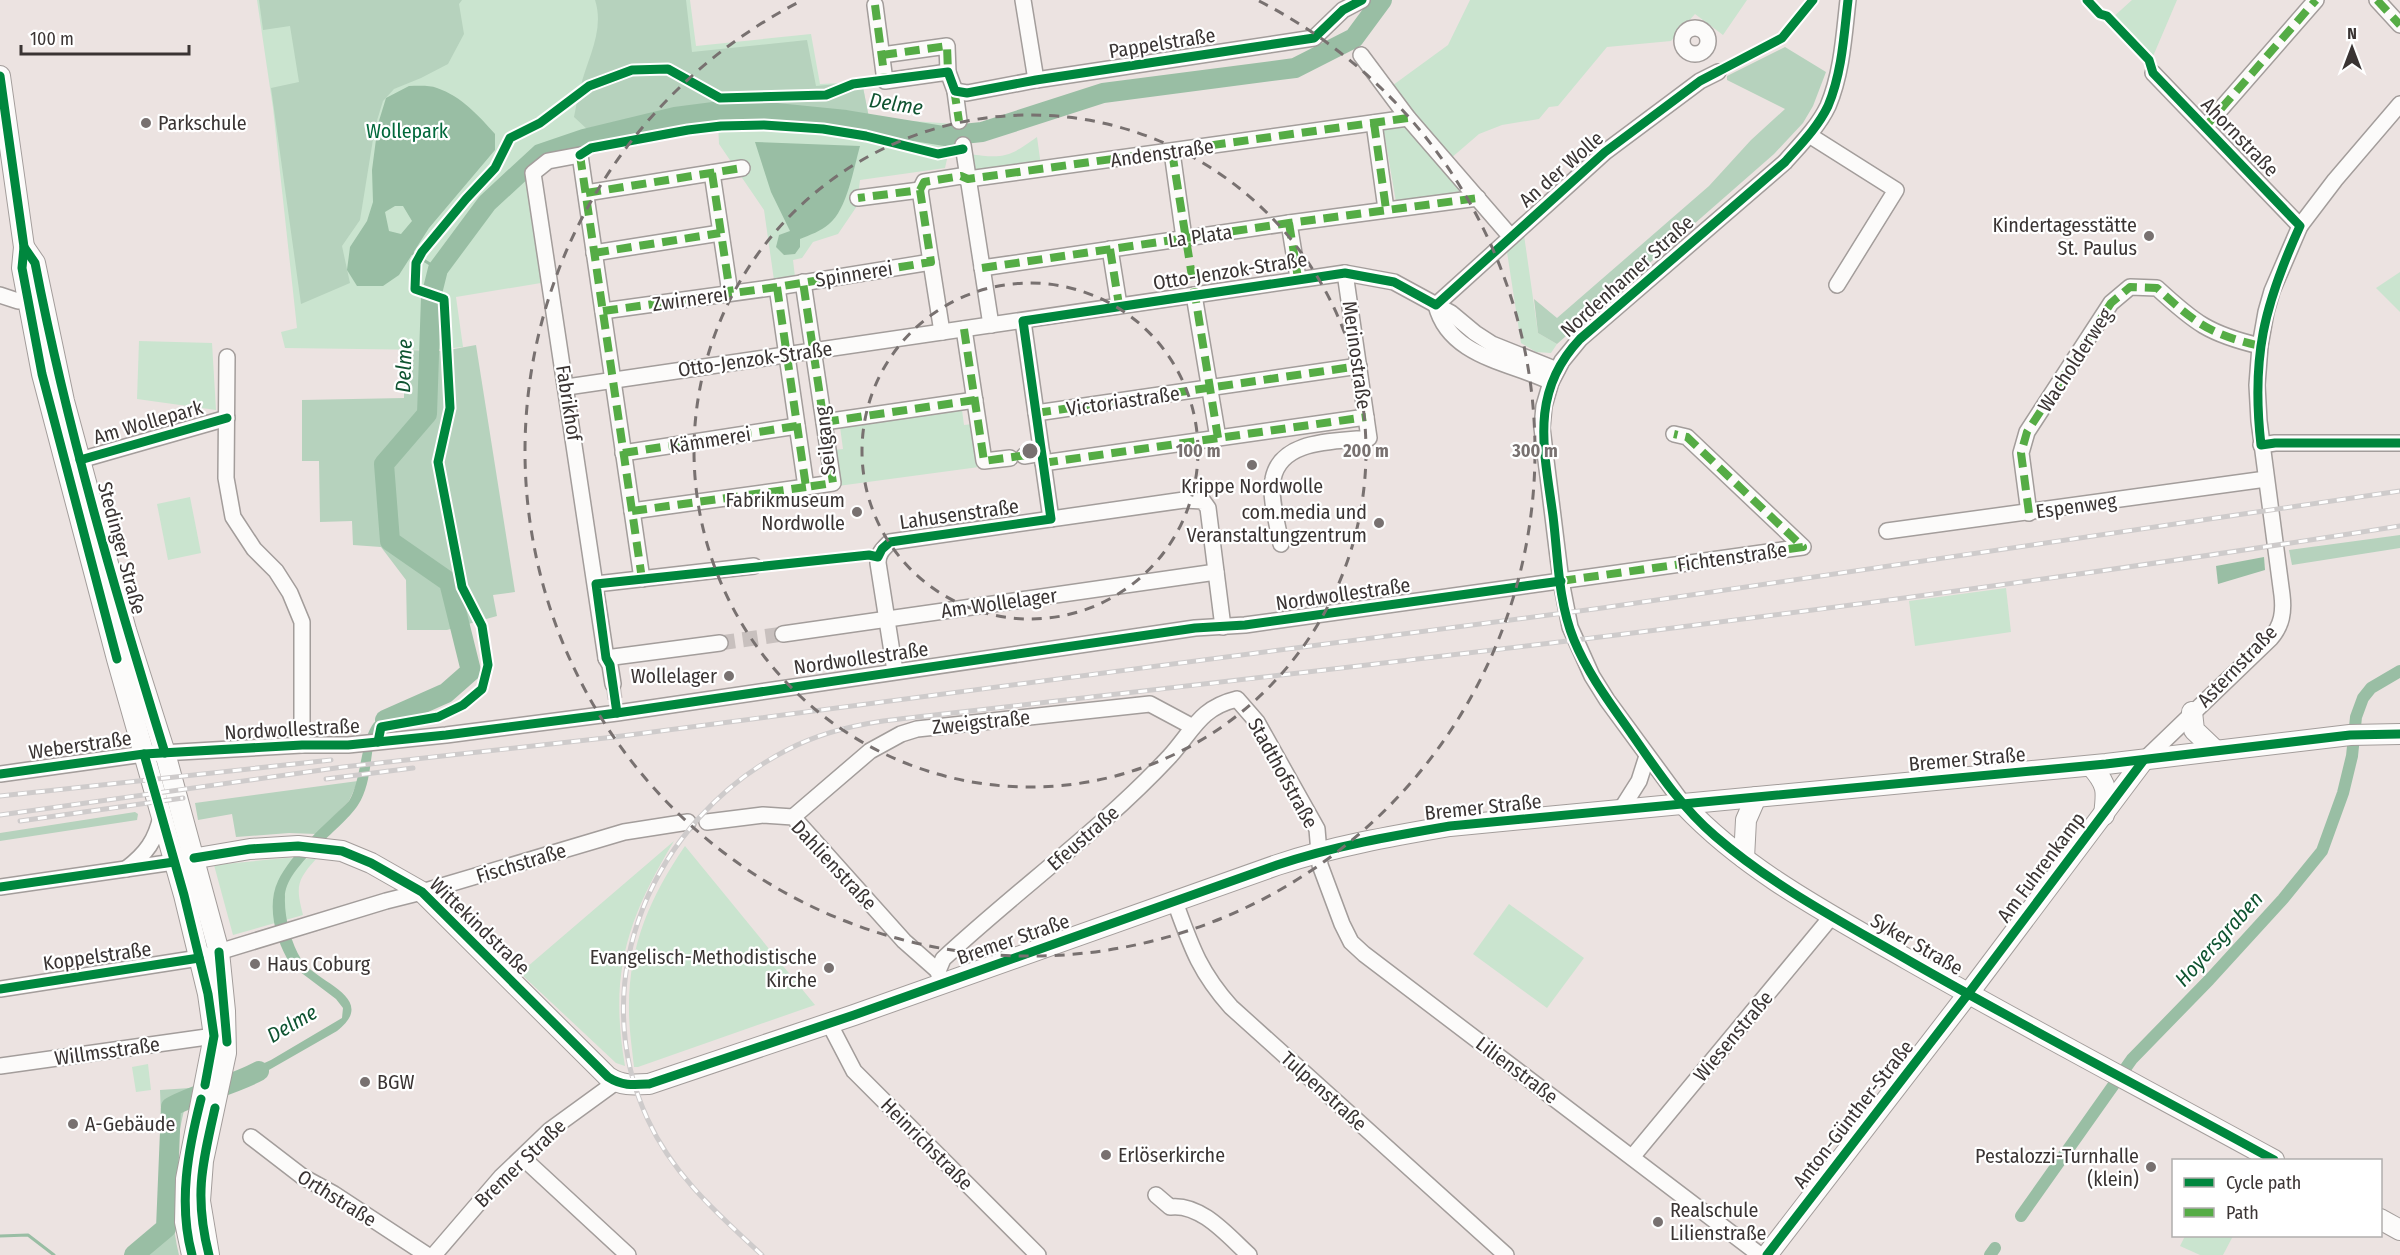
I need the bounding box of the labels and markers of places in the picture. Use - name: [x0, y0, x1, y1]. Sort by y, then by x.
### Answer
- place label: Parkschule: [158, 111, 247, 135]
- marker: Parkschule: [139, 116, 153, 130]
- place label: Kindertagesstätte St. Paulus: [1993, 213, 2137, 260]
- marker: Kindertagesstätte St. Paulus: [2142, 229, 2156, 243]
- centre of rings: [1020, 441, 1040, 461]
- marker: Krippe Nordwolle: [1245, 458, 1259, 472]
- place label: Krippe Nordwolle: [1181, 474, 1323, 498]
- place label: Fabrikmuseum Nordwolle: [726, 488, 845, 535]
- place label: com.media und Veranstaltungzentrum: [1187, 500, 1367, 547]
- marker: Fabrikmuseum Nordwolle: [850, 505, 864, 519]
- marker: com.media und Veranstaltungzentrum: [1372, 516, 1386, 530]
- place label: Wollelager: [631, 664, 717, 688]
- marker: Wollelager: [722, 669, 736, 683]
- place label: Evangelisch-Methodistische Kirche: [590, 945, 817, 992]
- place label: Haus Coburg: [267, 952, 371, 976]
- marker: Haus Coburg: [248, 957, 262, 971]
- marker: Evangelisch-Methodistische Kirche: [822, 961, 836, 975]
- place label: BGW: [377, 1070, 414, 1094]
- marker: BGW: [358, 1075, 372, 1089]
- place label: A-Gebäude: [85, 1112, 175, 1136]
- marker: A-Gebäude: [66, 1117, 80, 1131]
- place label: Erlöserkirche: [1118, 1143, 1225, 1167]
- place label: Pestalozzi-Turnhalle (klein): [1975, 1144, 2139, 1191]
- marker: Erlöserkirche: [1099, 1148, 1113, 1162]
- marker: Pestalozzi-Turnhalle (klein): [2144, 1160, 2158, 1174]
- place label: Realschule Lilienstraße: [1670, 1198, 1766, 1245]
- marker: Realschule Lilienstraße: [1651, 1215, 1665, 1229]

